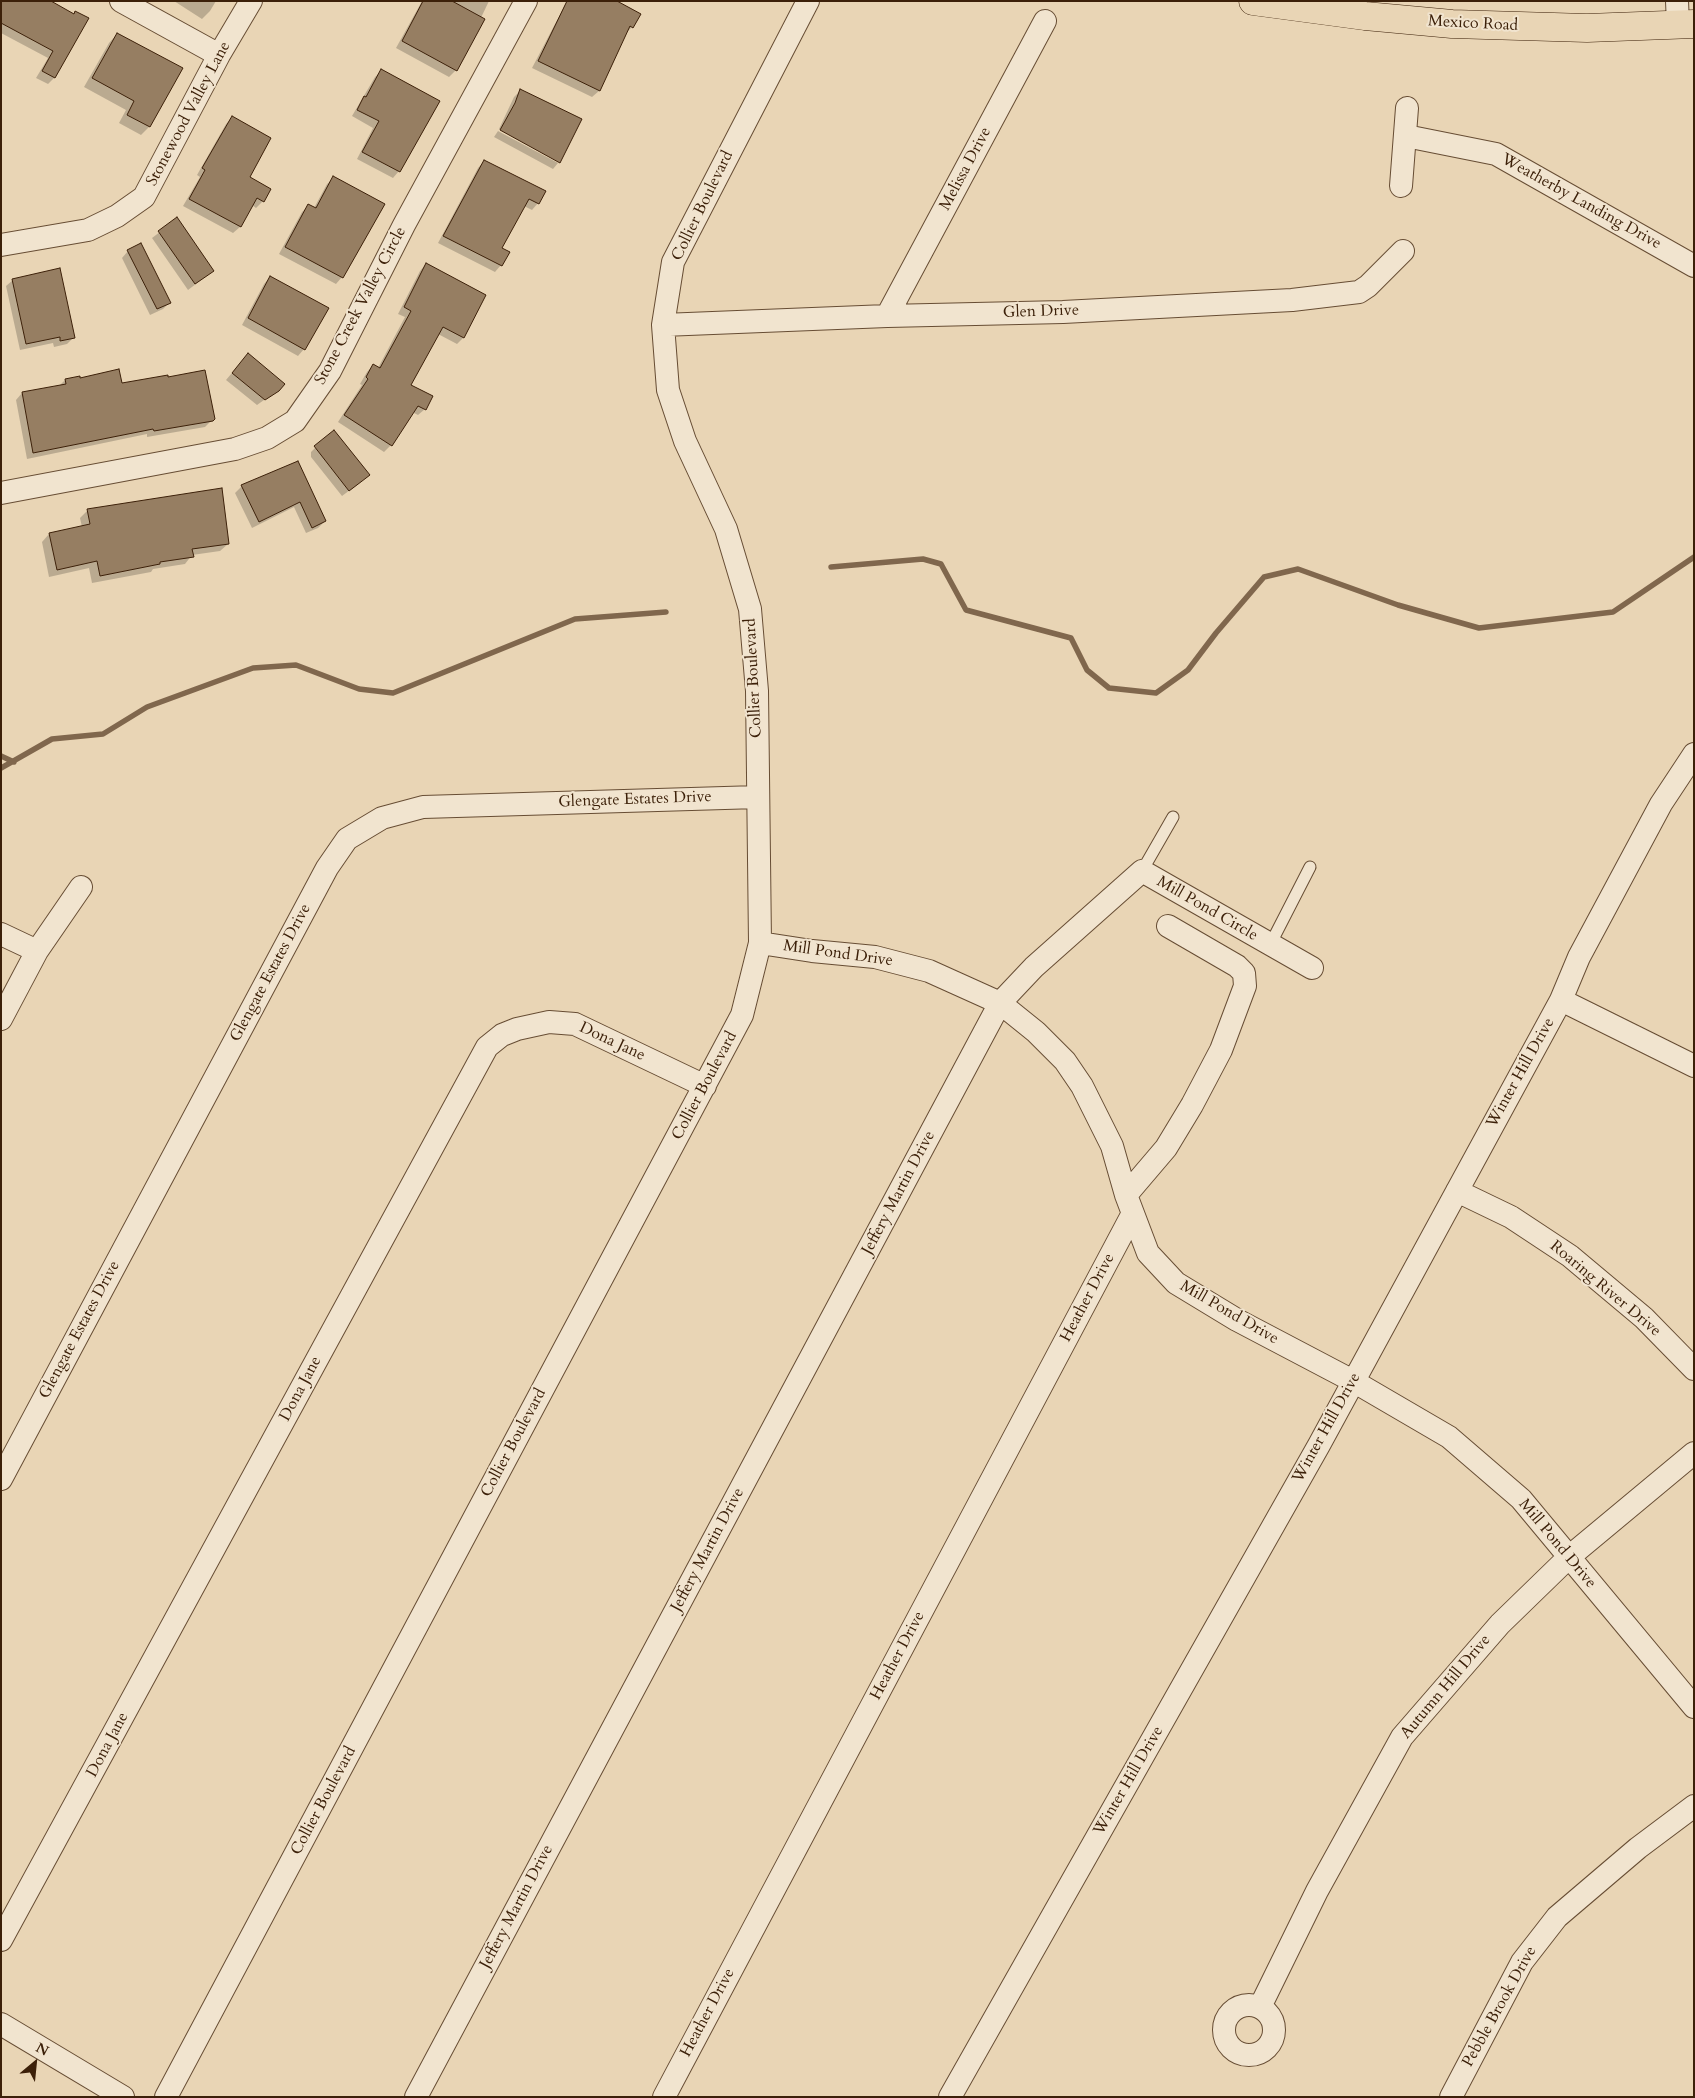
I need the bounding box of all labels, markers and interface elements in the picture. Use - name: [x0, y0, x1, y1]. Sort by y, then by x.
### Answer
- street label: Mexico Road: [1427, 12, 1519, 36]
- street label: Stonewood Valley Lane: [143, 39, 235, 189]
- street label: Melissa Drive: [936, 124, 996, 214]
- street label: Collier Boulevard: [668, 148, 738, 264]
- street label: Weatherby Landing Drive: [1498, 150, 1664, 254]
- street label: Stone Creek Valley Circle: [311, 224, 411, 388]
- street label: Glen Drive: [1003, 301, 1079, 323]
- street label: Collier Boulevard: [741, 618, 767, 738]
- street label: Glengate Estates Drive: [558, 788, 712, 812]
- street label: Mill Pond Circle: [1153, 872, 1261, 946]
- street label: Glengate Estates Drive: [227, 901, 315, 1045]
- street label: Mill Pond Drive: [782, 937, 894, 971]
- street label: Winter Hill Drive: [1483, 1015, 1559, 1131]
- street label: Dona Jane: [576, 1018, 648, 1066]
- street label: Collier Boulevard: [668, 1029, 742, 1143]
- street label: Jeffery Martin Drive: [858, 1128, 940, 1258]
- street label: Roaring River Drive: [1546, 1237, 1664, 1341]
- street label: Heather Drive: [1057, 1250, 1119, 1346]
- street label: Glengate Estates Drive: [36, 1258, 124, 1402]
- street label: Mill Pond Drive: [1176, 1277, 1282, 1349]
- street label: Dona Jane: [276, 1353, 326, 1425]
- street label: Winter Hill Drive: [1289, 1370, 1365, 1486]
- street label: Collier Boulevard: [477, 1386, 551, 1500]
- street label: Jeffery Martin Drive: [667, 1485, 749, 1615]
- street label: Mill Pond Drive: [1514, 1495, 1600, 1593]
- street label: Heather Drive: [867, 1608, 929, 1704]
- street label: Autumn Hill Drive: [1397, 1631, 1495, 1743]
- street label: Dona Jane: [83, 1709, 133, 1781]
- street label: Winter Hill Drive: [1090, 1723, 1168, 1839]
- street label: Collier Boulevard: [287, 1744, 361, 1858]
- street label: Jeffery Martin Drive: [476, 1842, 558, 1972]
- street label: Pebble Brook Drive: [1459, 1943, 1541, 2071]
- street label: Heather Drive: [677, 1965, 739, 2061]
- north arrow: [10, 2038, 60, 2088]
- text: N: [32, 2038, 52, 2061]

